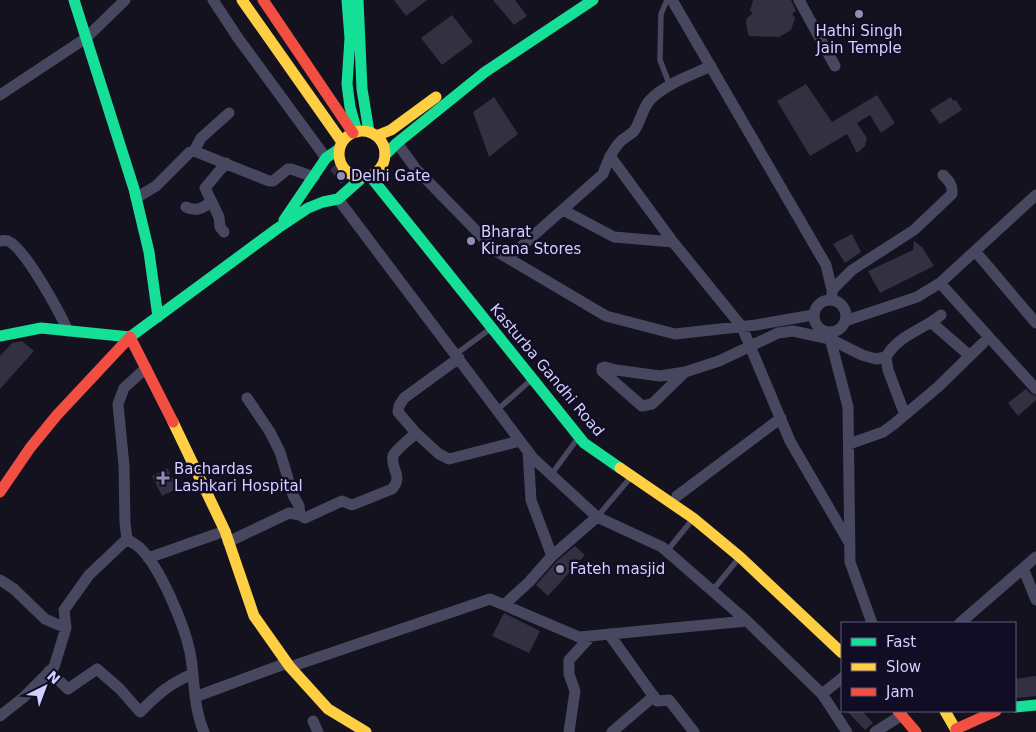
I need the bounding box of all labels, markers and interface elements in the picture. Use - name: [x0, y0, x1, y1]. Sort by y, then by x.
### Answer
- marker: Hathi Singh Jain Temple: [853, 8, 865, 20]
- place label: Hathi Singh Jain Temple: [815, 22, 903, 57]
- place label: Delhi Gate: [351, 167, 430, 185]
- marker: Delhi Gate: [335, 170, 347, 182]
- place label: Bharat Kirana Stores: [481, 223, 581, 258]
- marker: Bharat Kirana Stores: [465, 235, 477, 247]
- street label: Kasturba Gandhi Road: [486, 300, 608, 440]
- place label: Bachardas Lashkari Hospital: [174, 460, 303, 495]
- marker: Bachardas Lashkari Hospital: [156, 471, 170, 485]
- place label: Fateh masjid: [570, 560, 665, 578]
- marker: Fateh masjid: [554, 563, 566, 575]
- legend: [841, 622, 1016, 712]
- text: Fast: [886, 633, 916, 651]
- text: Slow: [886, 658, 921, 676]
- north arrow: [20, 662, 70, 712]
- text: N: [44, 667, 63, 687]
- text: Jam: [885, 683, 914, 701]

